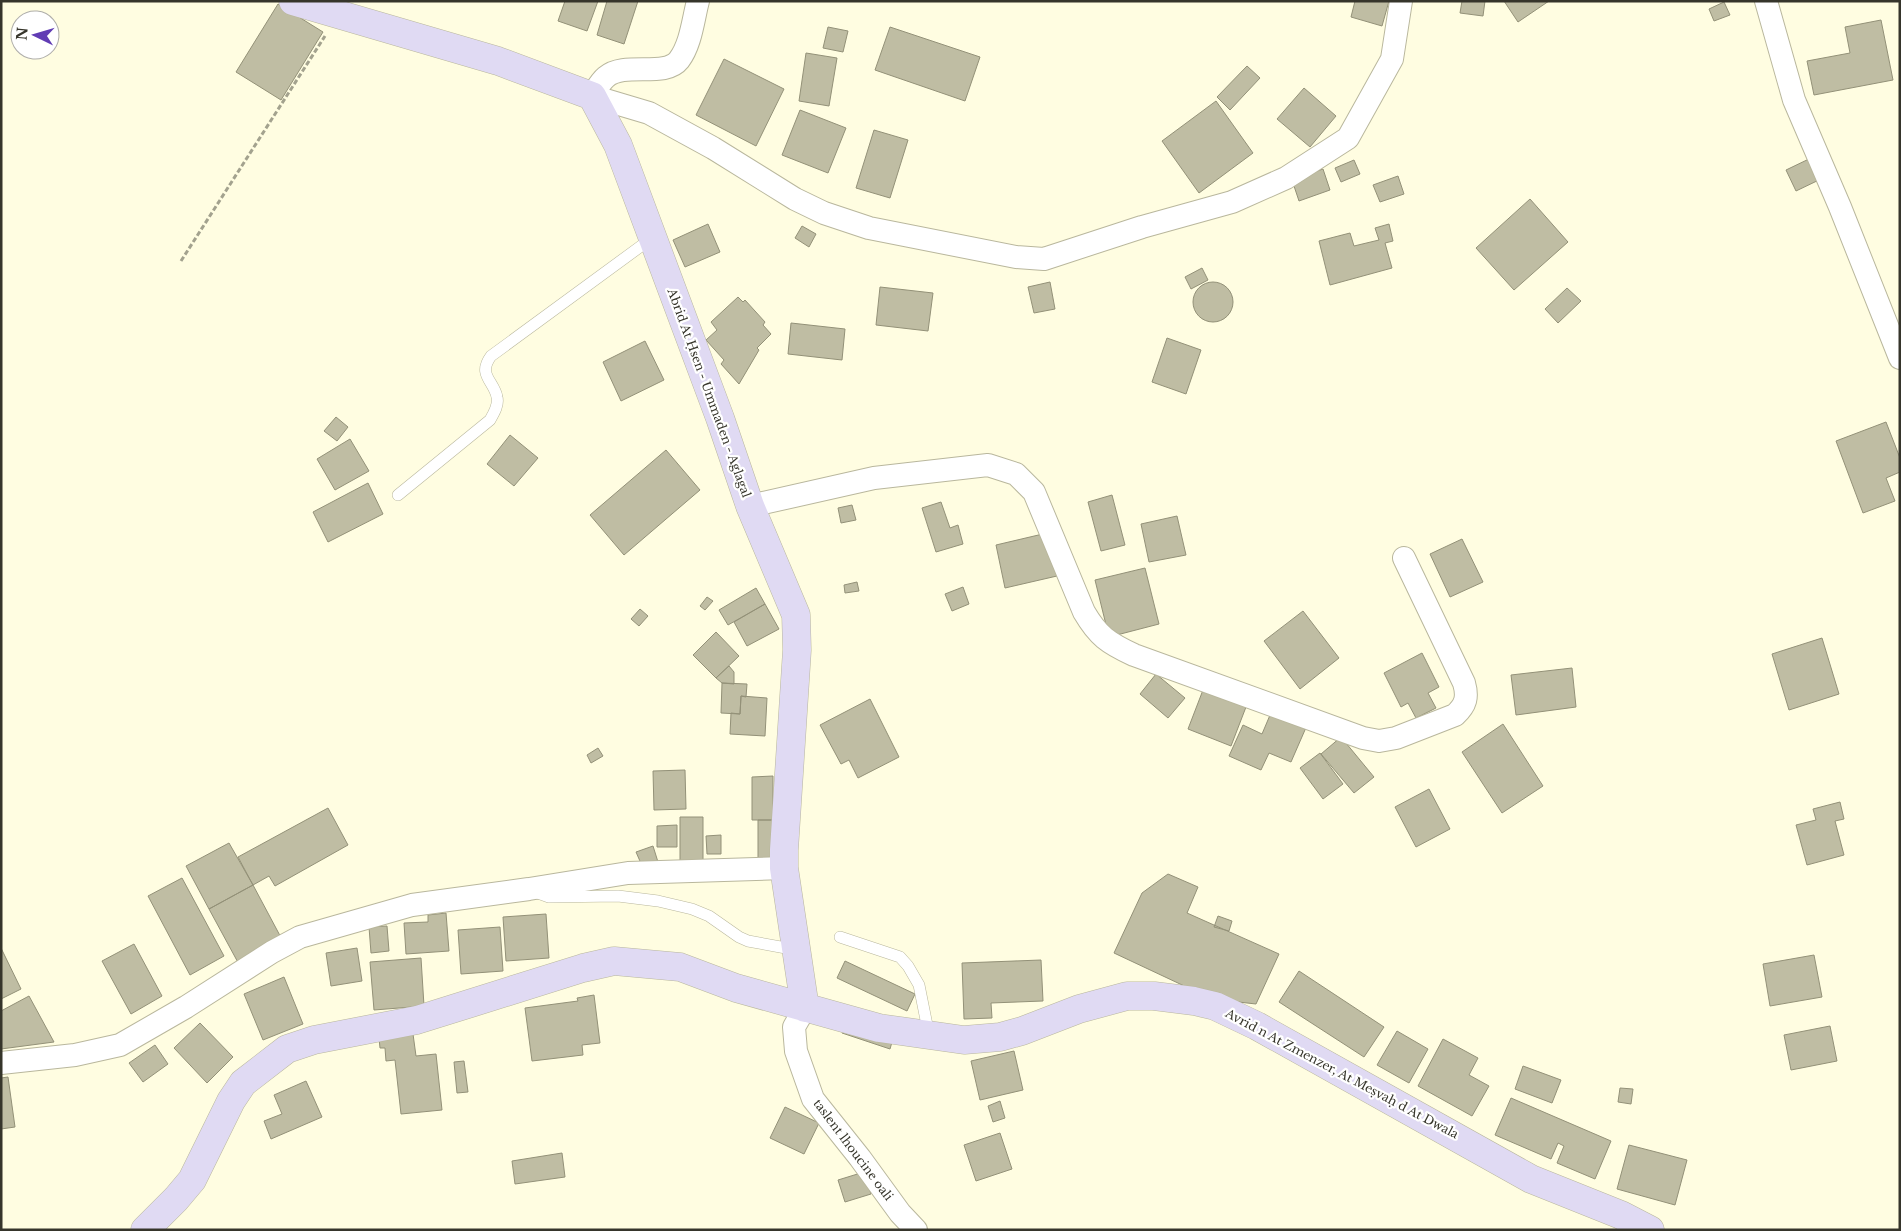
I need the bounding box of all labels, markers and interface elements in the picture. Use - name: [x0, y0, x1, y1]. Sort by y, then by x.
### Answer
- north arrow: [10, 10, 60, 60]
- text: N: [13, 27, 32, 41]
- street label: Abrid At Ḥsen - Ummaden - Aglagal: [664, 285, 754, 500]
- street label: Avrid n At Zmenzer, At Meṣvaḥ d At Dwala: [1222, 1005, 1462, 1142]
- street label: taslent lhoucine oali: [810, 1096, 896, 1203]

